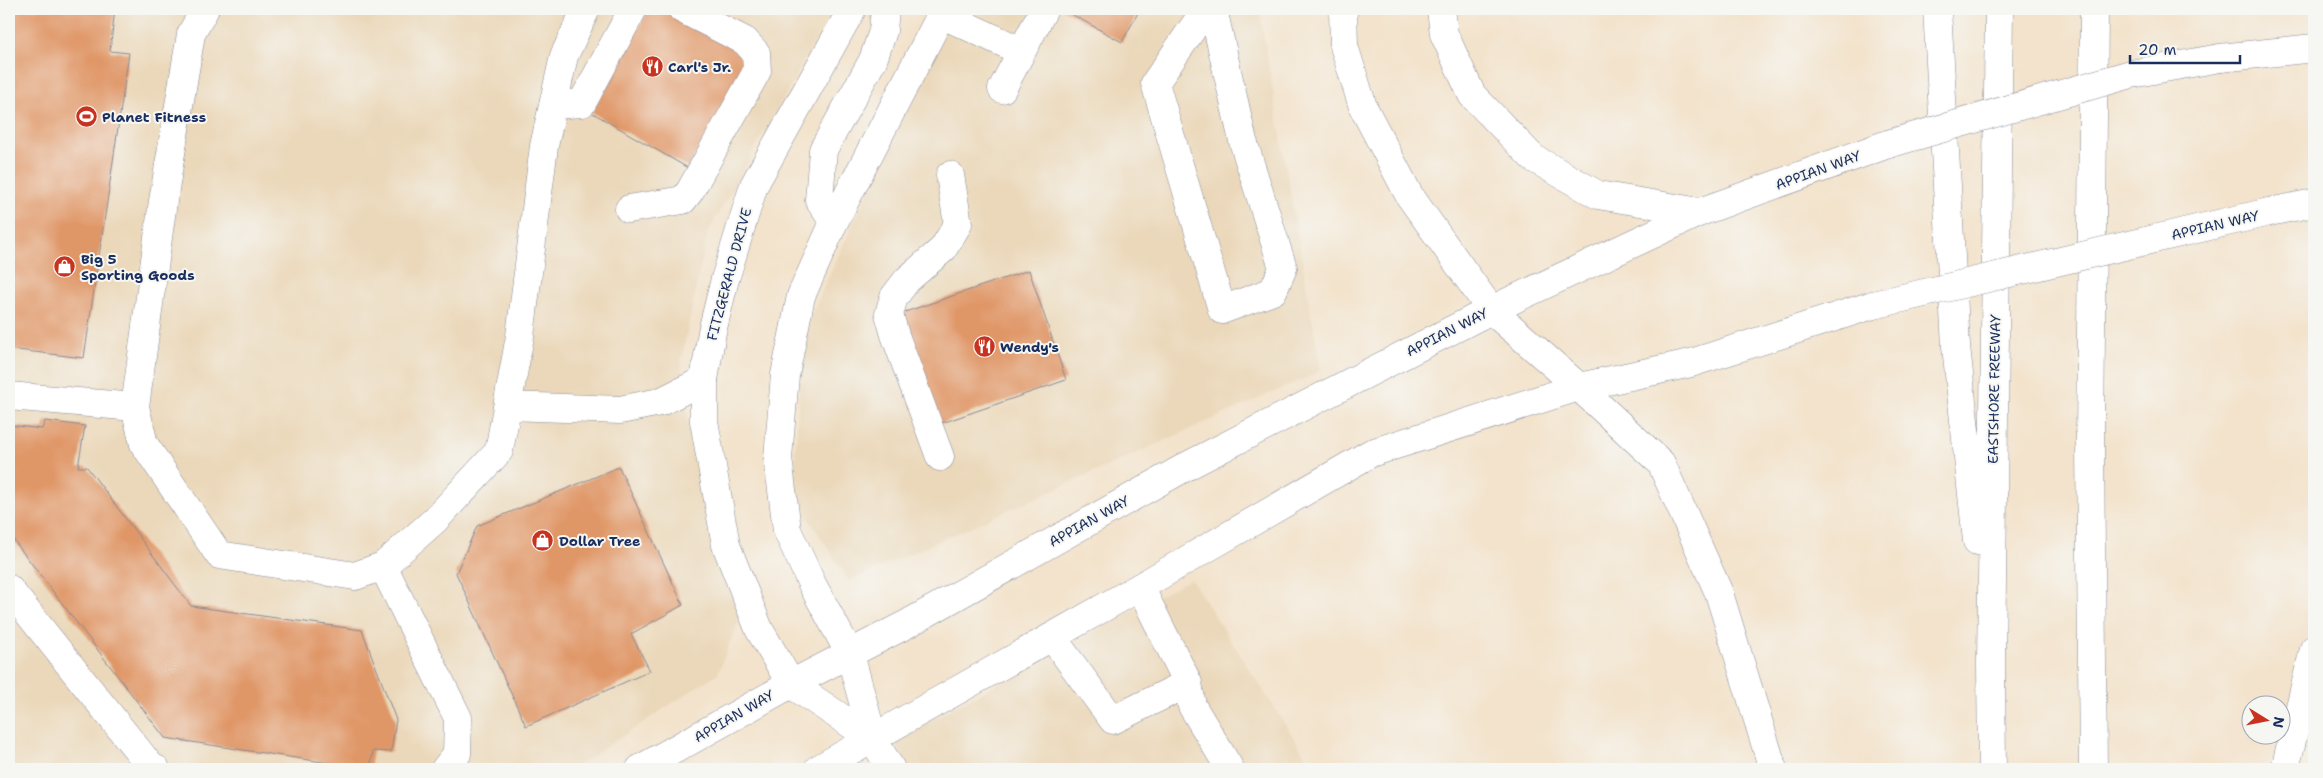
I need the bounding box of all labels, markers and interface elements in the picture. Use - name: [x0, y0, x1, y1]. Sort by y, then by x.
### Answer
- scale bar: [2130, 32, 2240, 64]
- text: 20 m: [2138, 40, 2177, 60]
- restaurant icon: Carl's Jr.: [640, 55, 664, 79]
- place label: Carl's Jr.: [668, 58, 731, 76]
- sports icon: Planet Fitness: [74, 105, 98, 129]
- place label: Planet Fitness: [102, 108, 206, 126]
- street label: APPIAN WAY: [1773, 146, 1864, 194]
- street label: FITZGERALD DRIVE: [703, 205, 755, 342]
- street label: APPIAN WAY: [2169, 206, 2261, 244]
- place label: Big 5 Sporting Goods: [81, 250, 195, 284]
- shop icon: Big 5 Sporting Goods: [53, 255, 77, 279]
- street label: APPIAN WAY: [1403, 303, 1492, 360]
- street label: EASTSHORE FREEWAY: [1984, 313, 2004, 464]
- restaurant icon: Wendy's: [972, 335, 996, 359]
- place label: Wendy's: [1000, 338, 1059, 356]
- street label: APPIAN WAY: [1045, 491, 1133, 551]
- shop icon: Dollar Tree: [531, 529, 555, 553]
- place label: Dollar Tree: [559, 532, 640, 550]
- street label: APPIAN WAY: [691, 685, 778, 746]
- north arrow: [2240, 696, 2290, 746]
- text: N: [2269, 715, 2289, 729]

